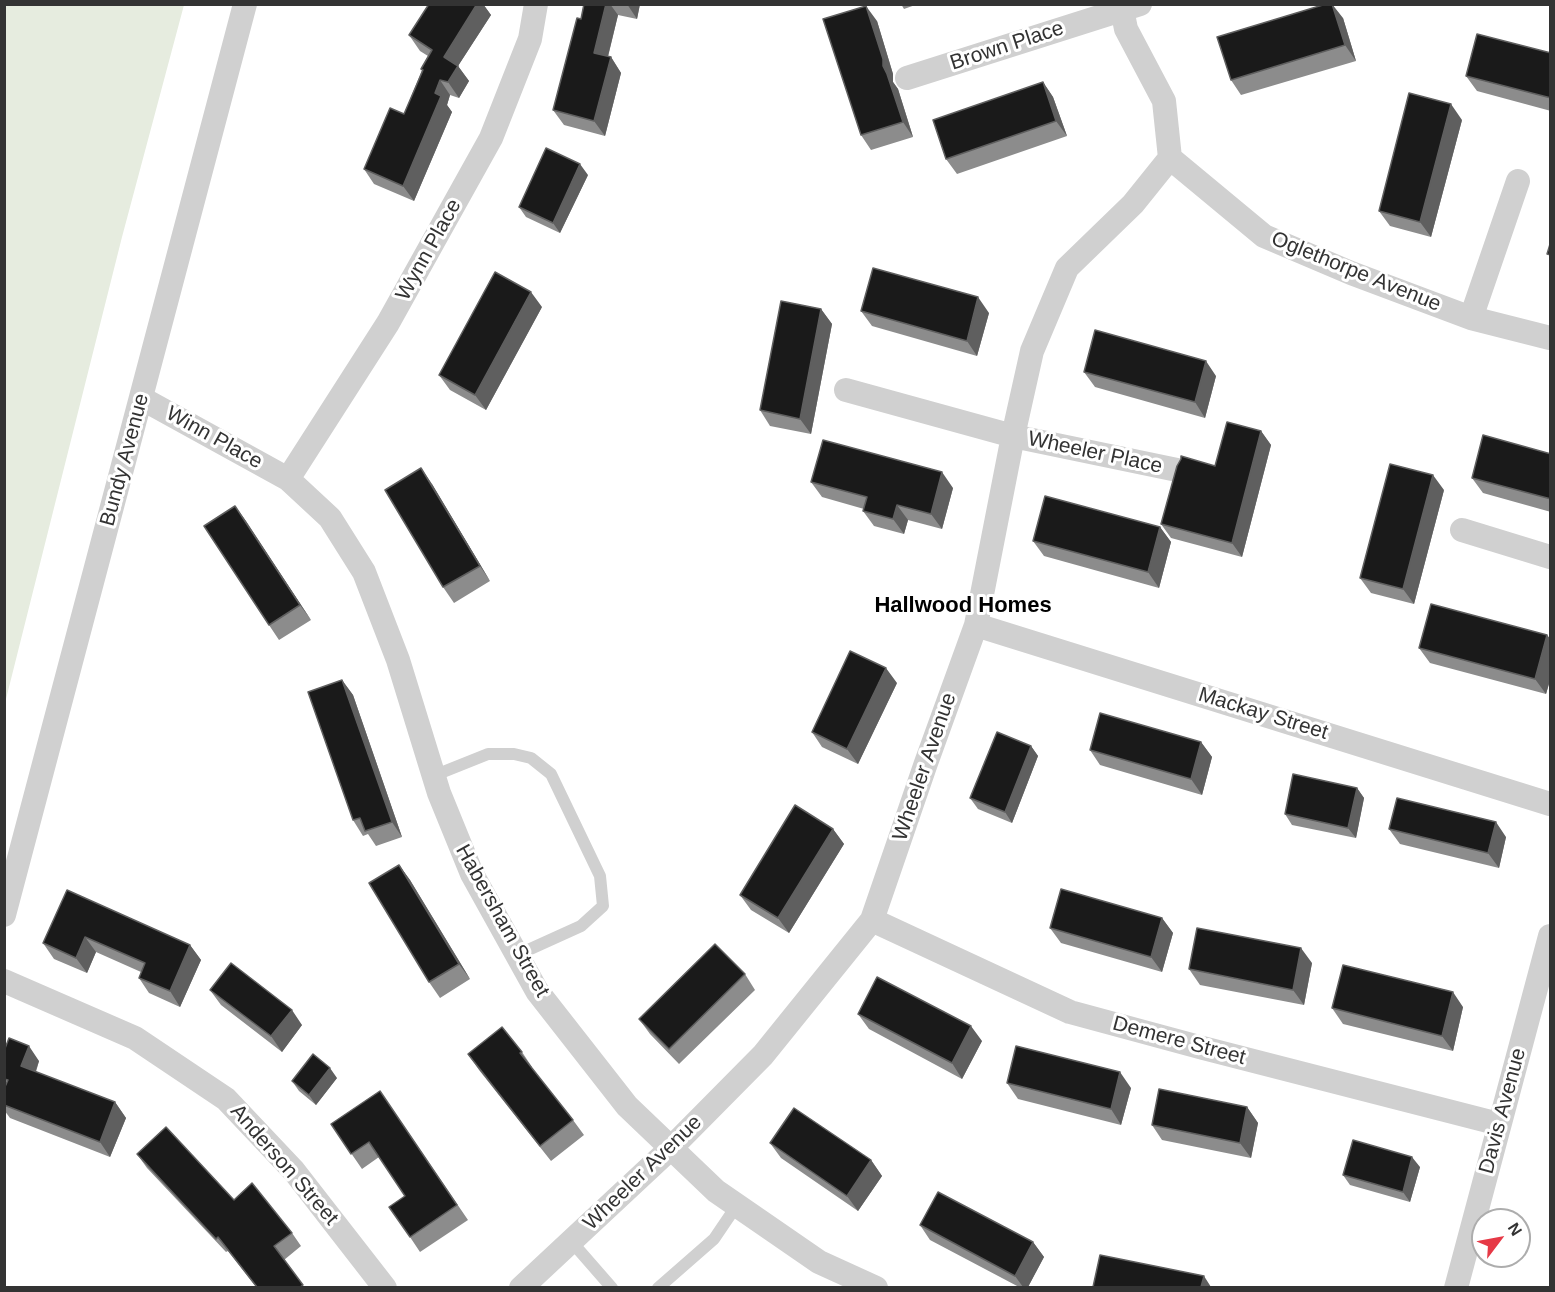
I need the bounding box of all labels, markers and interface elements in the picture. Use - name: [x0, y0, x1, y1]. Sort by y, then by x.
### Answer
- street label: Brown Place: [947, 16, 1067, 76]
- street label: Wynn Place: [391, 195, 467, 305]
- street label: Oglethorpe Avenue: [1268, 226, 1444, 318]
- street label: Bundy Avenue: [95, 391, 155, 529]
- street label: Winn Place: [161, 401, 267, 475]
- street label: Wheeler Place: [1026, 426, 1164, 480]
- district label: Hallwood Homes: [874, 593, 1052, 619]
- street label: Mackay Street: [1195, 682, 1331, 746]
- street label: Wheeler Avenue: [888, 690, 962, 844]
- street label: Habersham Street: [450, 840, 554, 1002]
- street label: Demere Street: [1110, 1011, 1248, 1071]
- street label: Davis Avenue: [1474, 1045, 1532, 1177]
- street label: Anderson Street: [225, 1099, 343, 1231]
- street label: Wheeler Avenue: [579, 1110, 707, 1236]
- north arrow: [1471, 1208, 1531, 1268]
- text: N: [1505, 1220, 1525, 1239]

